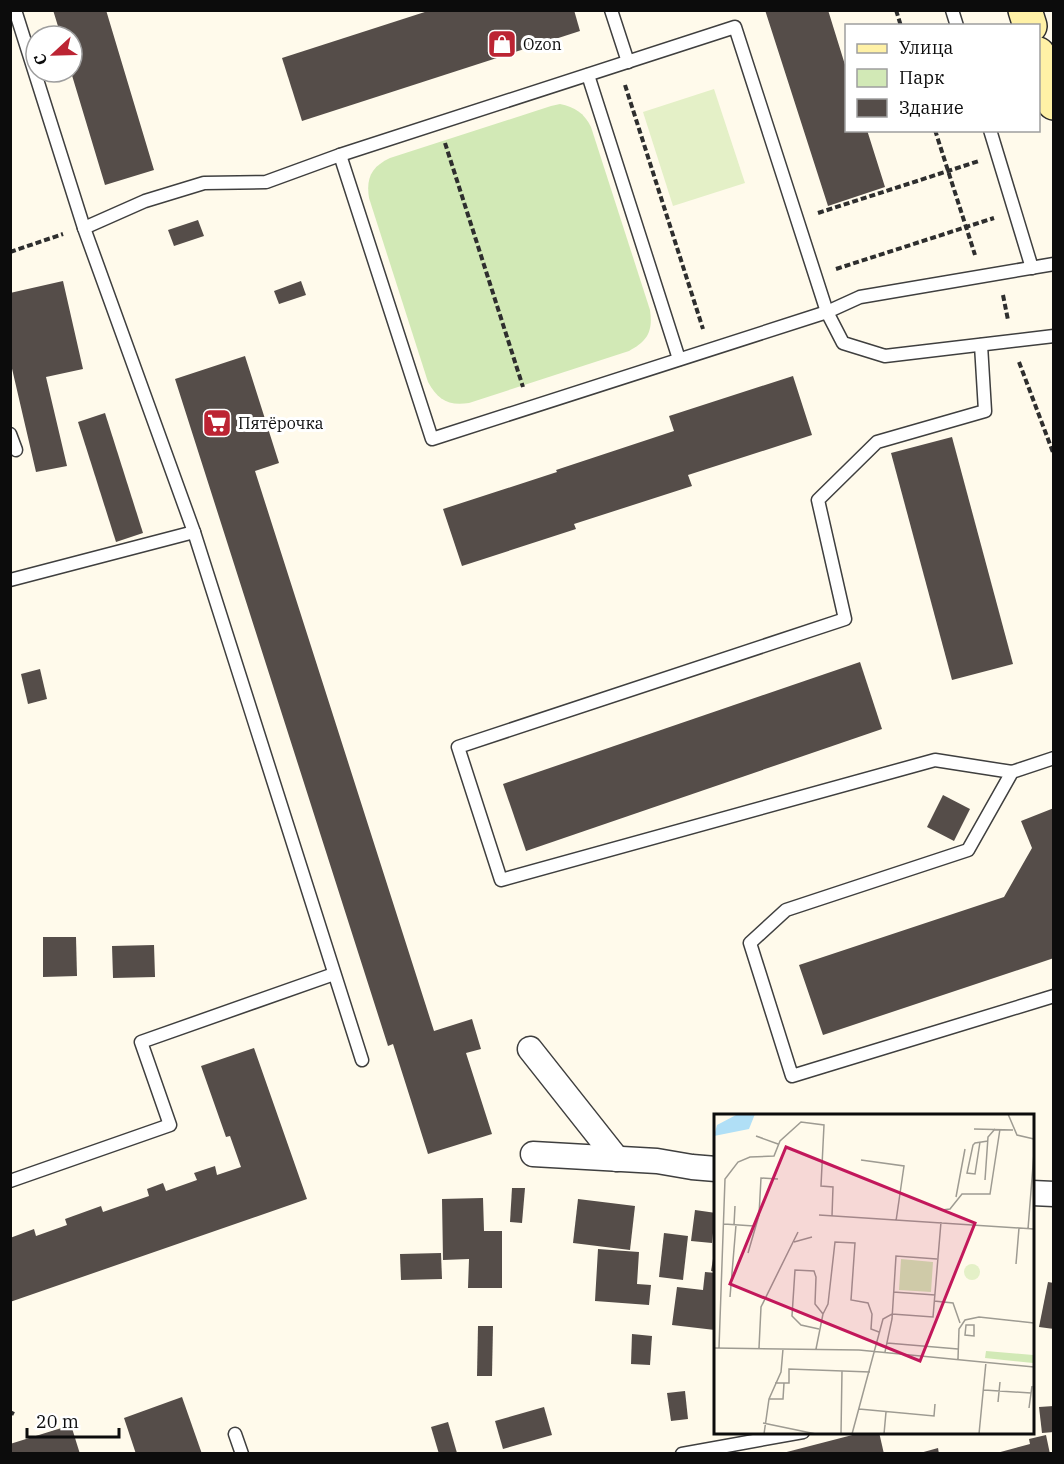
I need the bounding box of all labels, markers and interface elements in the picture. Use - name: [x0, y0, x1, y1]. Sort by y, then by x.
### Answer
- north arrow: [24, 24, 84, 84]
- legend: [845, 24, 1040, 132]
- shop icon: Ozon: [486, 28, 518, 60]
- place label: Ozon: [523, 34, 562, 54]
- text: Улица: [899, 36, 954, 59]
- text: С: [29, 51, 51, 68]
- text: Парк: [899, 66, 945, 89]
- text: Здание: [899, 96, 964, 119]
- supermarket icon: Пятёрочка: [201, 407, 233, 439]
- place label: Пятёрочка: [238, 413, 324, 433]
- inset map: [714, 1114, 1034, 1434]
- scale bar: [27, 1401, 118, 1439]
- text: 20 m: [36, 1410, 79, 1433]

